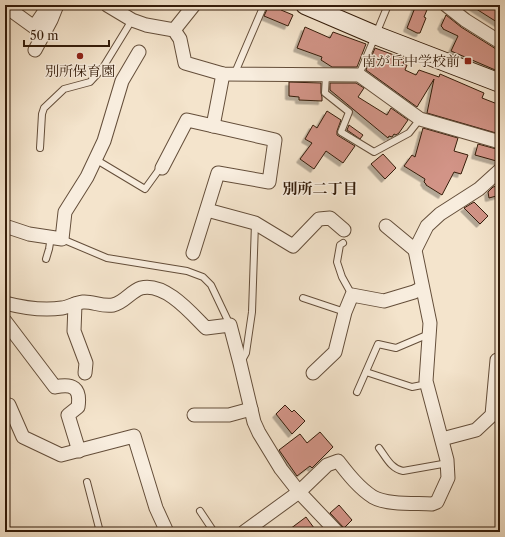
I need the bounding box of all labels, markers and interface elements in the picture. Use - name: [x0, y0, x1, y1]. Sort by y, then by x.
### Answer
- scale bar: [24, 22, 109, 48]
- text: 50 m: [30, 28, 59, 43]
- marker: 別所保育園: [75, 51, 85, 61]
- place label: 南が丘中学校前: [362, 52, 460, 70]
- marker: 南が丘中学校前: [463, 56, 473, 66]
- place label: 別所保育園: [45, 62, 115, 80]
- district label: 別所二丁目: [282, 179, 358, 198]

